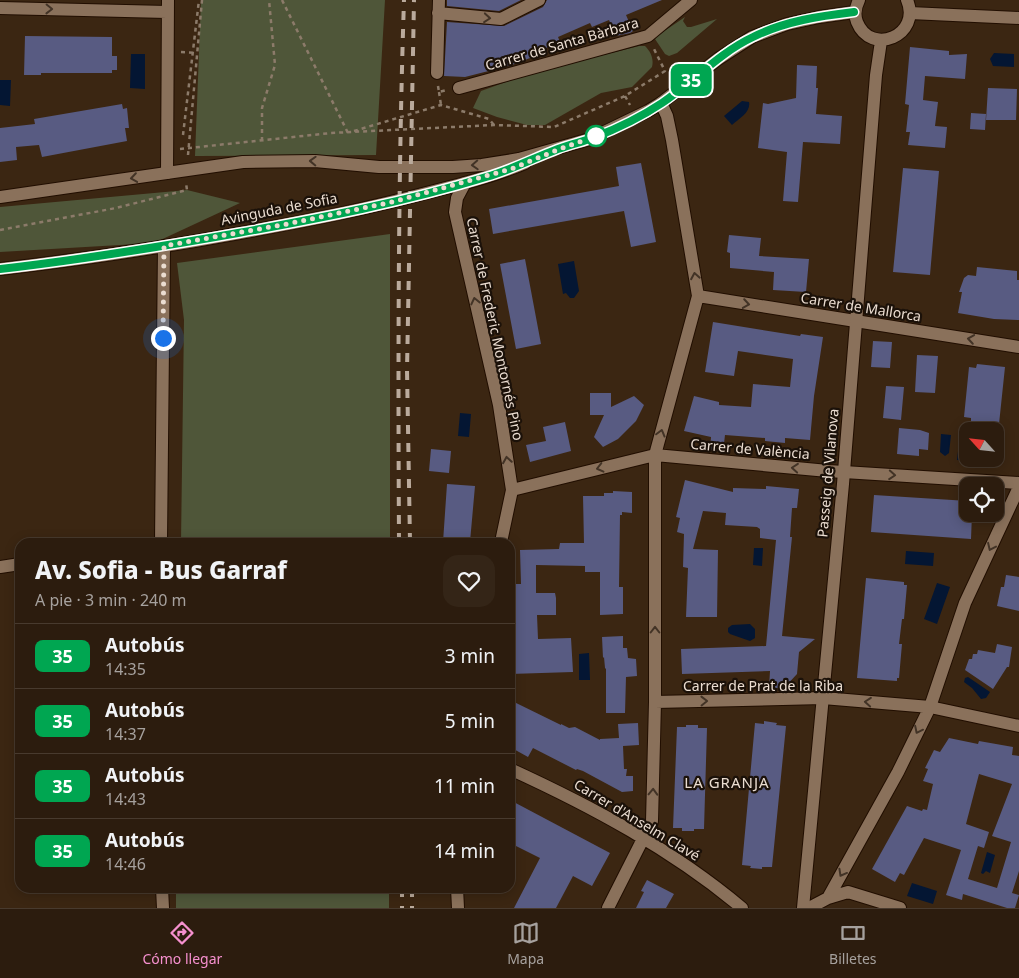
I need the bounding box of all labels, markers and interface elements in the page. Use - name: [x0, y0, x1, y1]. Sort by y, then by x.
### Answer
- one-way arrow: [45, 4, 53, 14]
- one-way arrow: [483, 12, 491, 23]
- street label: Carrer de Santa Bàrbara: [483, 13, 641, 75]
- line badge: 35: [668, 64, 714, 96]
- text: 35: [681, 68, 701, 92]
- unlabelled marker: [585, 125, 607, 147]
- one-way arrow: [308, 156, 316, 167]
- one-way arrow: [470, 160, 478, 171]
- one-way arrow: [129, 172, 137, 183]
- street label: Avinguda de Sofia: [219, 188, 339, 229]
- street label: Carrer de Frederic Montornés Pino: [463, 216, 528, 442]
- one-way arrow: [690, 271, 700, 280]
- street label: Carrer de Mallorca: [799, 288, 923, 325]
- one-way arrow: [470, 296, 481, 305]
- one-way arrow: [742, 298, 751, 308]
- your location: [151, 326, 176, 351]
- one-way arrow: [967, 335, 975, 345]
- street label: Passeig de Vilanova: [812, 408, 843, 538]
- north arrow: [959, 422, 1004, 468]
- map controls: [959, 422, 1004, 522]
- one-way arrow: [656, 430, 666, 438]
- street label: Carrer de València: [690, 434, 811, 463]
- one-way arrow: [502, 456, 513, 464]
- one-way arrow: [595, 462, 604, 473]
- one-way arrow: [791, 463, 799, 474]
- one-way arrow: [889, 469, 897, 480]
- button: locate: [959, 477, 1004, 522]
- one-way arrow: [987, 542, 997, 551]
- text: Av. Sofia - Bus Garraf: [35, 553, 287, 586]
- button: heart: [443, 555, 495, 607]
- text: A pie · 3 min · 240 m: [35, 589, 186, 611]
- one-way arrow: [650, 625, 660, 633]
- text: Autobús: [105, 632, 185, 658]
- text: 3 min: [445, 643, 495, 669]
- text: 35: [52, 644, 73, 668]
- text: 14:35: [105, 658, 146, 680]
- street label: Carrer de Prat de la Riba: [683, 676, 843, 695]
- one-way arrow: [700, 695, 708, 706]
- one-way arrow: [863, 696, 871, 707]
- text: Autobús: [105, 697, 185, 723]
- text: 5 min: [445, 708, 495, 734]
- text: 35: [52, 709, 73, 733]
- text: 14:37: [105, 723, 146, 745]
- one-way arrow: [914, 725, 925, 734]
- text: Autobús: [105, 762, 185, 788]
- district label: LA GRANJA: [684, 772, 770, 792]
- text: 11 min: [434, 773, 495, 799]
- text: 35: [52, 774, 73, 798]
- street label: Carrer d'Anselm Clavé: [571, 774, 704, 865]
- text: 14:43: [105, 788, 146, 810]
- one-way arrow: [647, 788, 658, 796]
- text: Autobús: [105, 827, 185, 853]
- text: 14 min: [434, 838, 495, 864]
- text: 35: [52, 839, 73, 863]
- text: 14:46: [105, 853, 146, 875]
- one-way arrow: [838, 868, 848, 877]
- tab: Cómo llegar: [142, 919, 222, 968]
- tab: Mapa: [507, 919, 544, 968]
- tab: Billetes: [829, 919, 877, 968]

